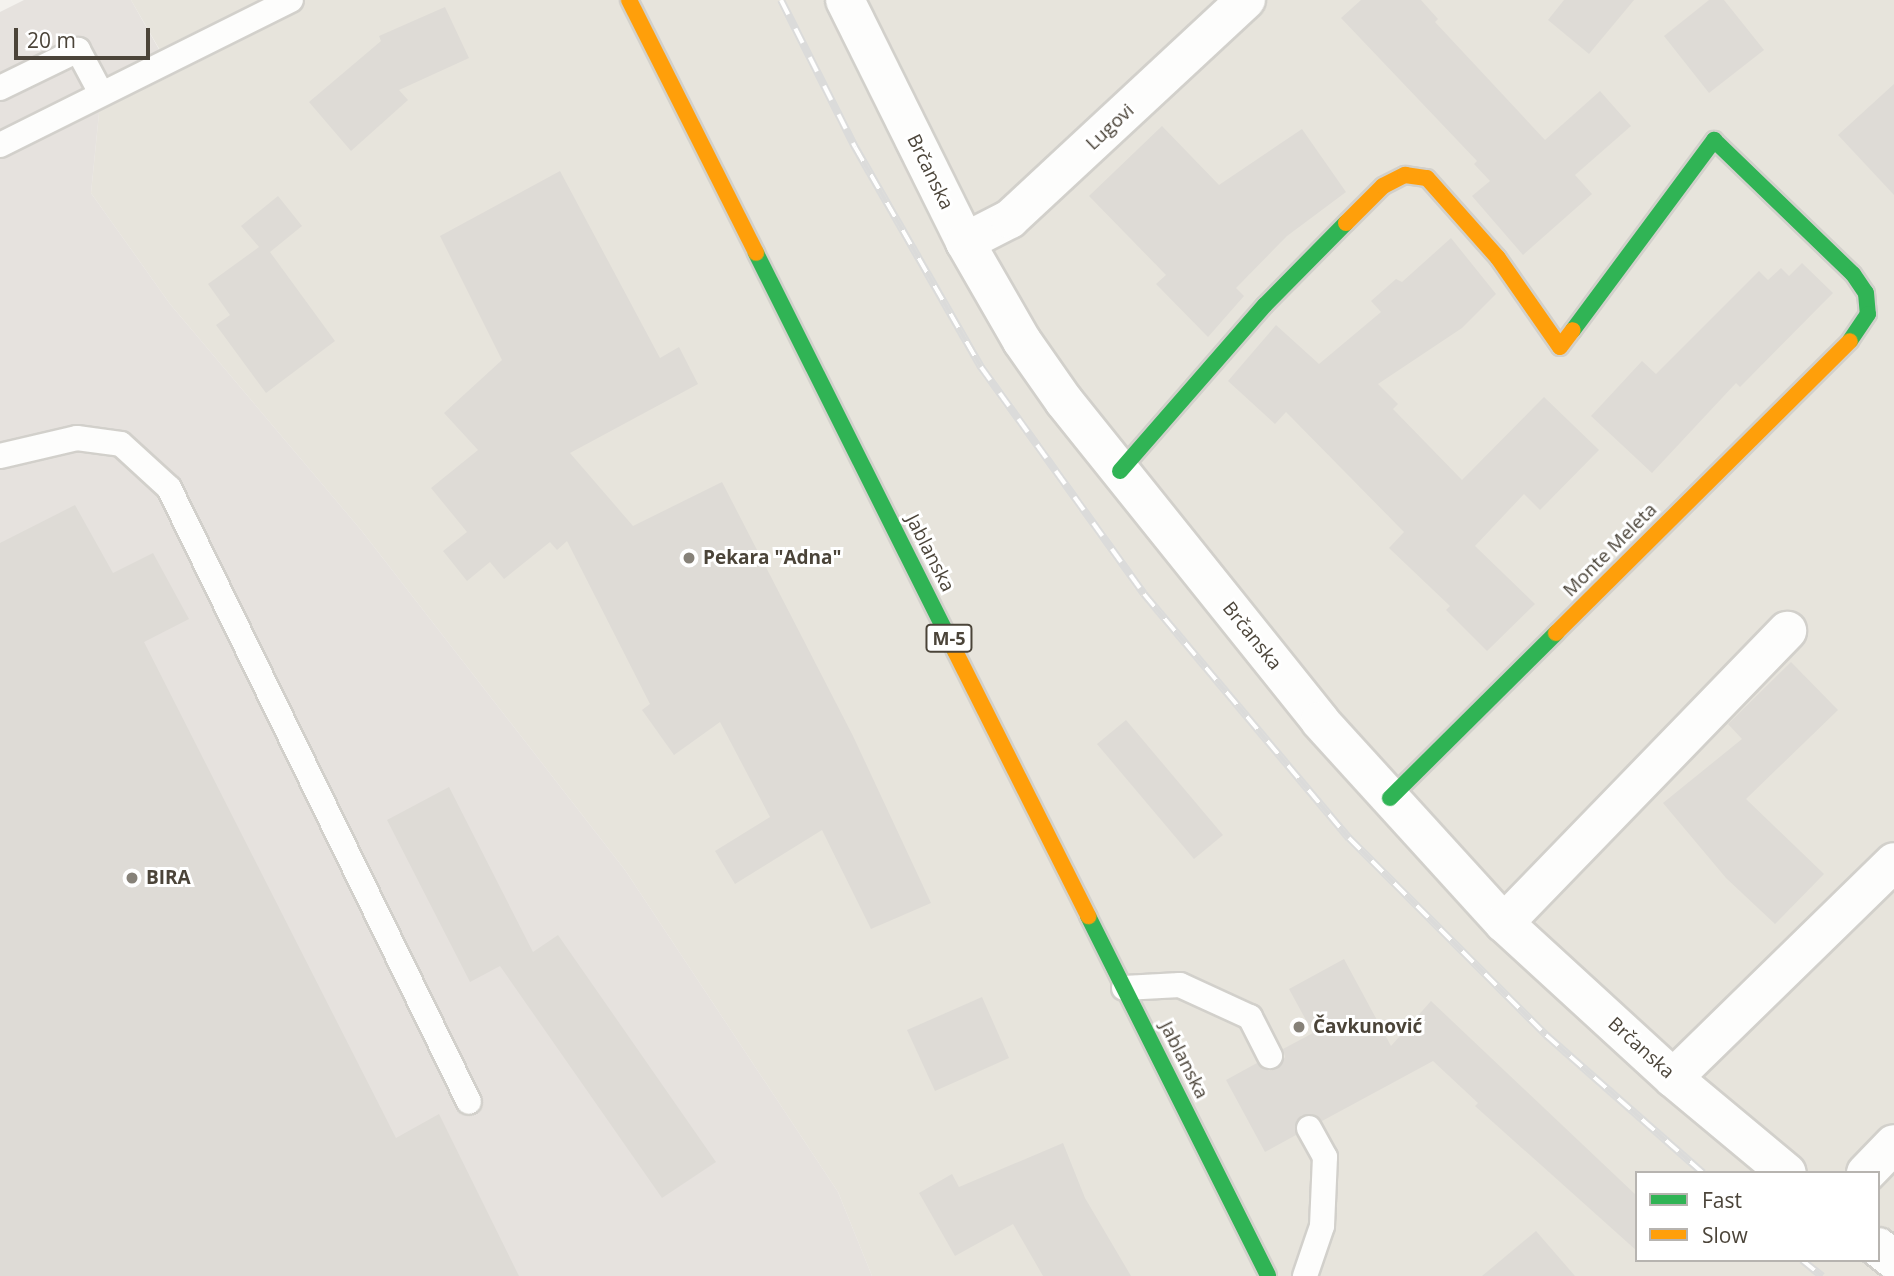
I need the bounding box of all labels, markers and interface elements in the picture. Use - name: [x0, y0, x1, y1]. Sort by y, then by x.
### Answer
- scale bar: [18, 14, 154, 58]
- text: 20 m: [27, 26, 76, 54]
- street label: Lugovi: [1081, 99, 1139, 155]
- street label: Brčanska: [902, 131, 958, 213]
- street label: Monte Meleta: [1558, 498, 1662, 602]
- street label: Jablanska: [901, 510, 959, 596]
- place label: Pekara "Adna": [703, 547, 841, 569]
- marker: Pekara "Adna": [681, 550, 697, 566]
- street label: Brčanska: [1218, 597, 1286, 675]
- road number: M-5: [925, 624, 974, 652]
- place label: BIRA: [146, 867, 191, 889]
- marker: BIRA: [124, 870, 140, 886]
- street label: Brčanska: [1603, 1012, 1679, 1084]
- place label: Čavkunović: [1313, 1016, 1422, 1038]
- street label: Jablanska: [1155, 1017, 1213, 1103]
- marker: Čavkunović: [1291, 1019, 1307, 1035]
- legend: [1635, 1171, 1880, 1262]
- text: Fast: [1702, 1186, 1742, 1214]
- text: Slow: [1702, 1221, 1748, 1249]

